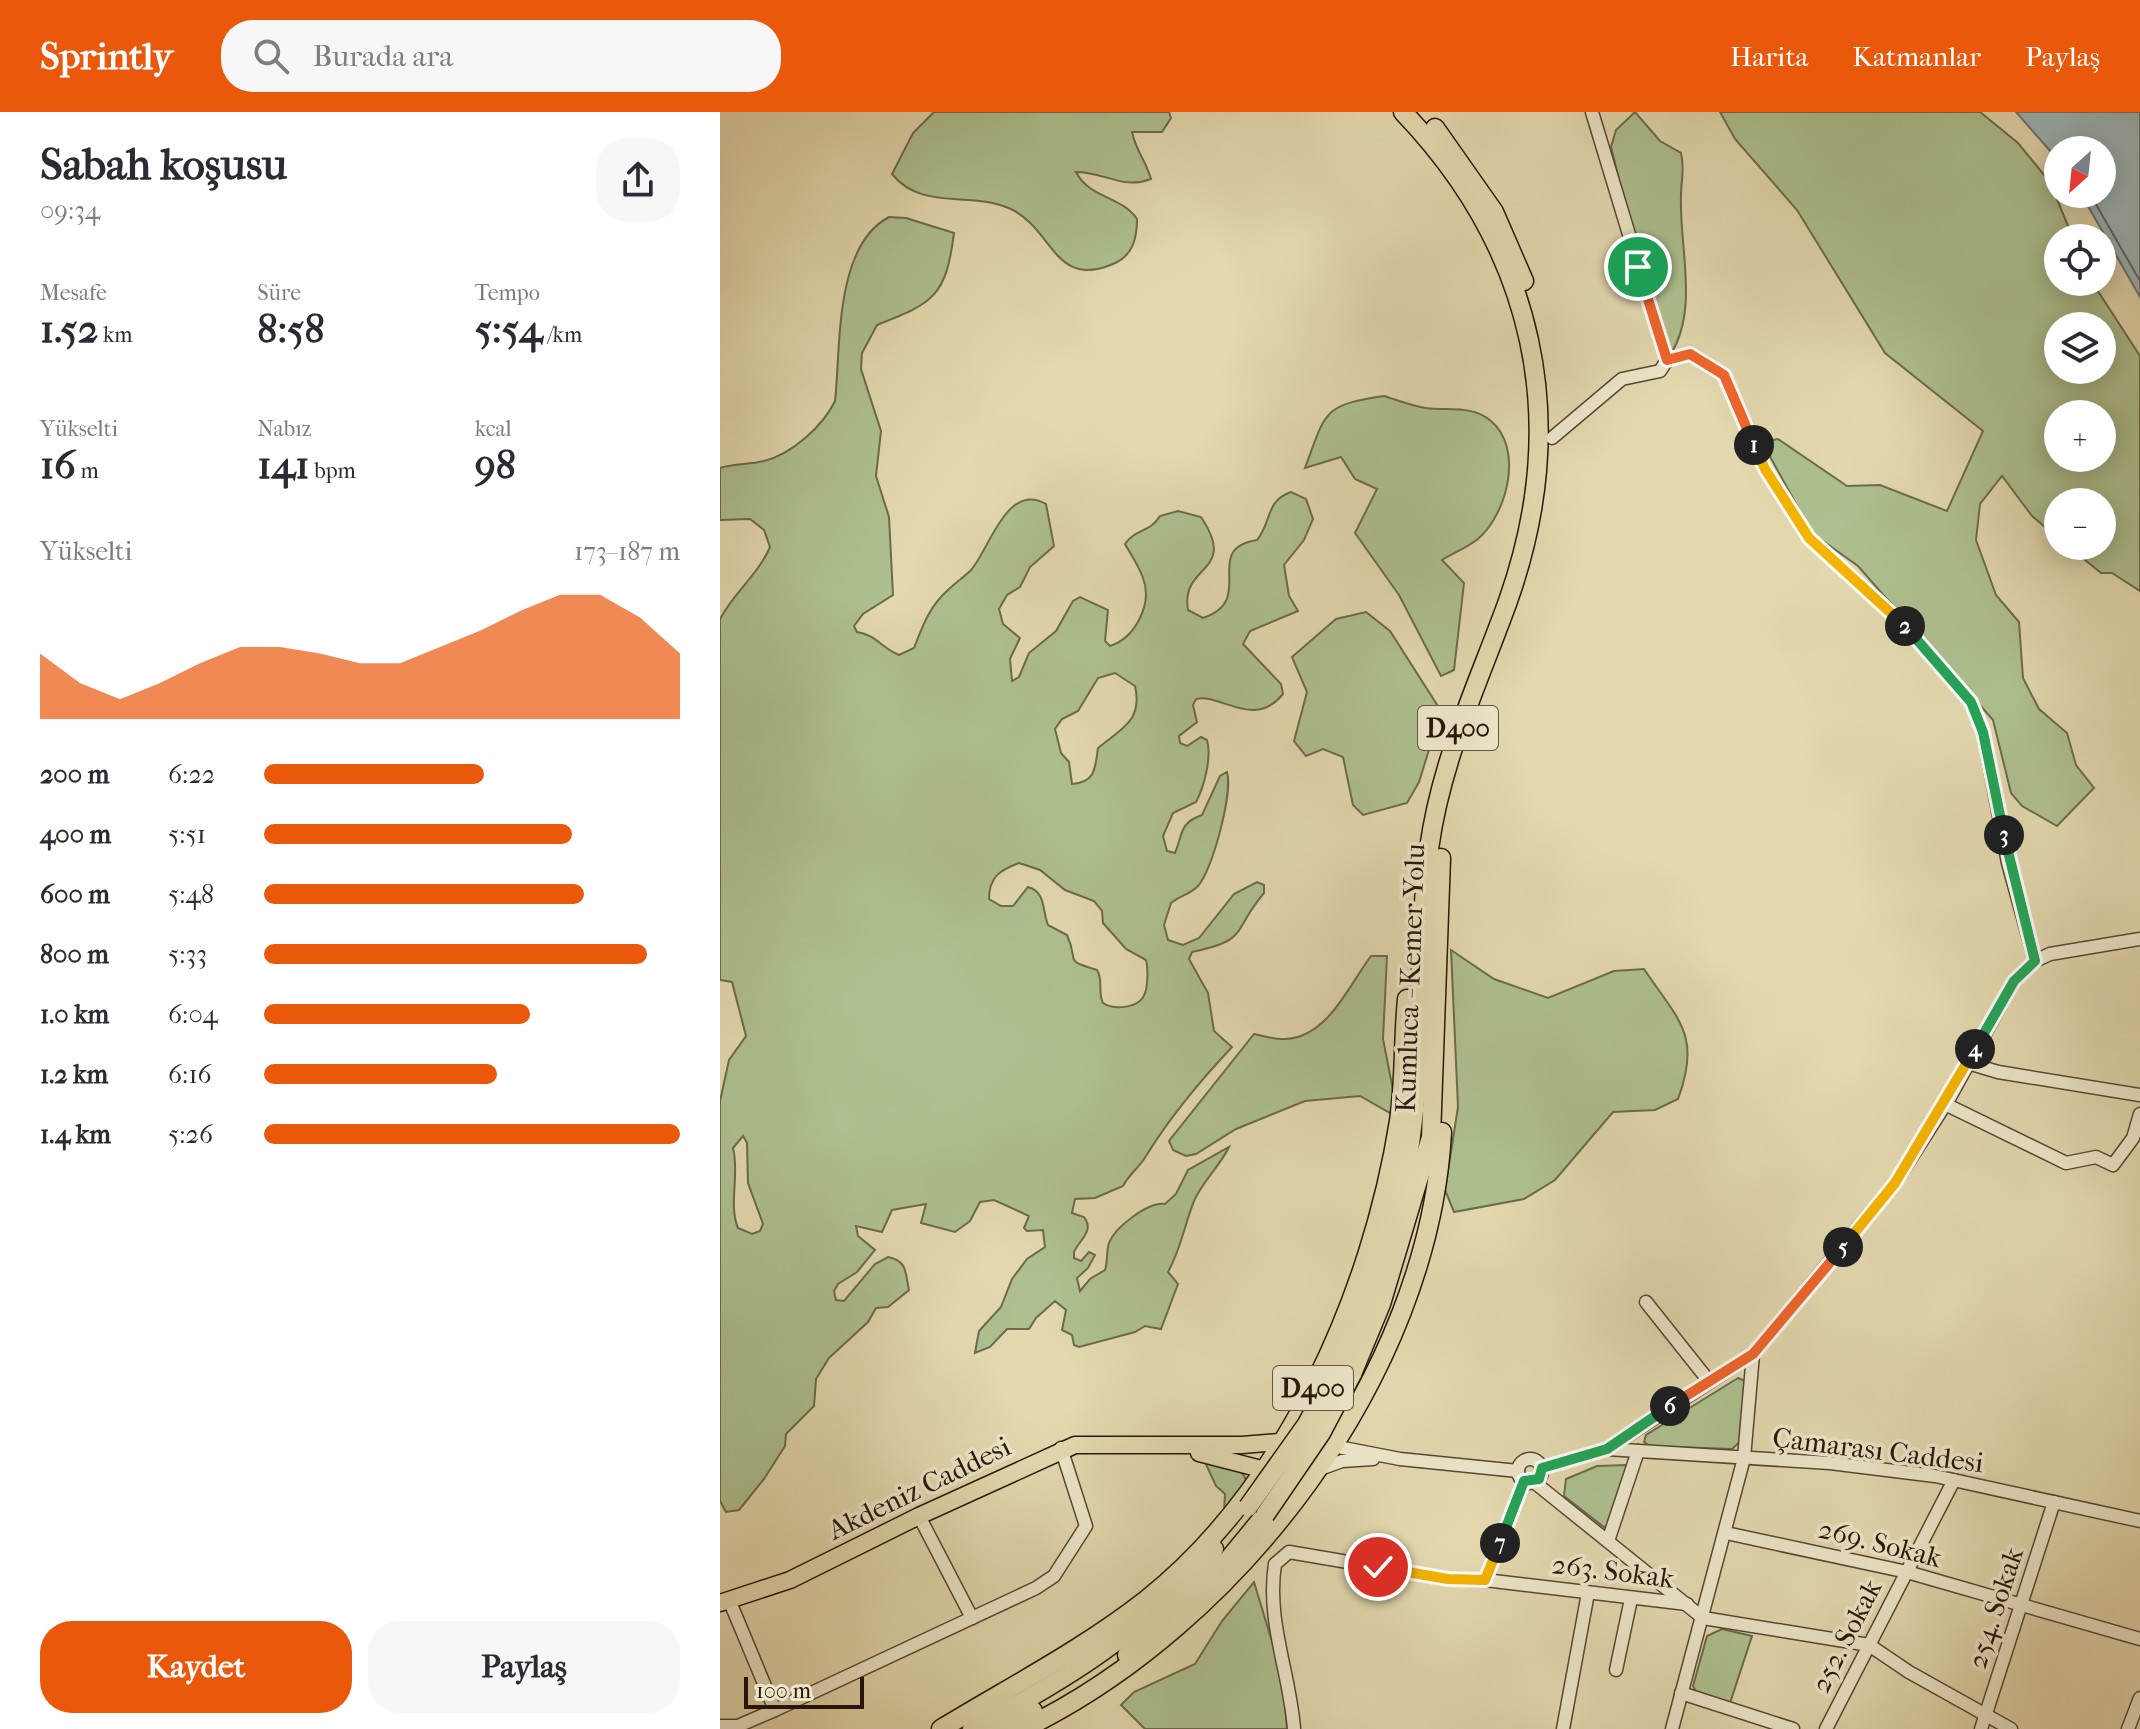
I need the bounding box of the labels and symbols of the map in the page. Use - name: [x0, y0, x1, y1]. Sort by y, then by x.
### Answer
- north arrow: [2044, 136, 2116, 208]
- pin: [1604, 233, 1672, 301]
- pin: 1: [1734, 425, 1774, 465]
- pin: 2: [1885, 606, 1925, 646]
- road number: D400: [1418, 706, 1498, 750]
- pin: 3: [1984, 815, 2024, 855]
- street label: Kumluca - Kemer Yolu: [1389, 843, 1431, 1113]
- pin: 4: [1955, 1029, 1995, 1069]
- pin: 5: [1823, 1227, 1863, 1267]
- road number: D400: [1273, 1366, 1353, 1410]
- pin: 6: [1650, 1386, 1690, 1426]
- street label: Çamarası Caddesi: [1771, 1421, 1985, 1479]
- street label: Akdeniz Caddesi: [821, 1430, 1016, 1547]
- street label: 269. Sokak: [1815, 1512, 1946, 1574]
- pin: 7: [1480, 1523, 1520, 1563]
- pin: [1344, 1533, 1412, 1601]
- street label: 254. Sokak: [1960, 1543, 2030, 1673]
- street label: 263. Sokak: [1550, 1547, 1676, 1595]
- street label: 252. Sokak: [1803, 1573, 1889, 1698]
- scale bar: [744, 1673, 864, 1709]

